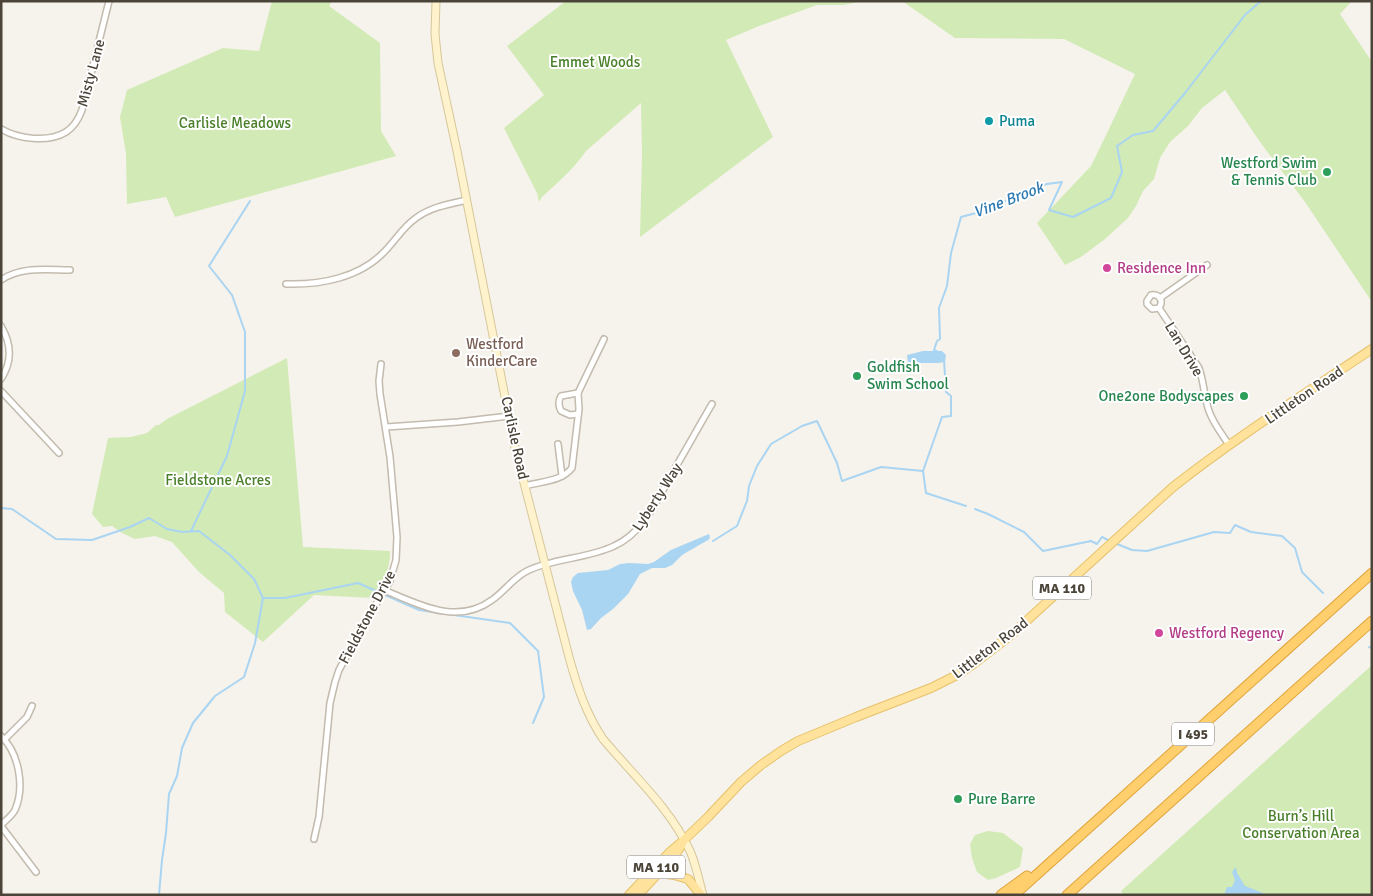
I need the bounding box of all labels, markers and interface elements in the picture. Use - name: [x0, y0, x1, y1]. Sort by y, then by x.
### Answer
- street label: Misty Lane: [73, 37, 109, 109]
- park label: Emmet Woods: [550, 53, 641, 71]
- place label: Puma: [999, 112, 1035, 130]
- park label: Carlisle Meadows: [179, 114, 292, 132]
- marker: Puma: [983, 115, 995, 127]
- place label: Westford Swim & Tennis Club: [1221, 154, 1317, 189]
- marker: Westford Swim & Tennis Club: [1321, 166, 1333, 178]
- water label: Vine Brook: [970, 177, 1048, 222]
- place label: Residence Inn: [1117, 259, 1206, 277]
- marker: Residence Inn: [1101, 262, 1113, 274]
- street label: Lan Drive: [1161, 319, 1207, 379]
- place label: Westford KinderCare: [466, 335, 537, 370]
- marker: Westford KinderCare: [450, 347, 462, 359]
- place label: Goldfish Swim School: [867, 358, 949, 393]
- street label: Littleton Road: [1262, 362, 1347, 428]
- marker: Goldfish Swim School: [851, 370, 863, 382]
- place label: One2one Bodyscapes: [1098, 387, 1234, 405]
- marker: One2one Bodyscapes: [1238, 390, 1250, 402]
- street label: Carlisle Road: [497, 395, 533, 481]
- street label: Lyberty Way: [628, 460, 686, 534]
- park label: Fieldstone Acres: [165, 471, 271, 489]
- street label: Fieldstone Drive: [335, 567, 399, 667]
- road number: MA 110: [1033, 576, 1091, 600]
- street label: Littleton Road: [949, 614, 1032, 682]
- place label: Westford Regency: [1169, 624, 1284, 642]
- marker: Westford Regency: [1153, 627, 1165, 639]
- road number: I 495: [1172, 722, 1214, 746]
- place label: Pure Barre: [968, 790, 1036, 808]
- marker: Pure Barre: [952, 793, 964, 805]
- park label: Burn’s Hill Conservation Area: [1242, 807, 1360, 842]
- road number: MA 110: [627, 856, 685, 879]

